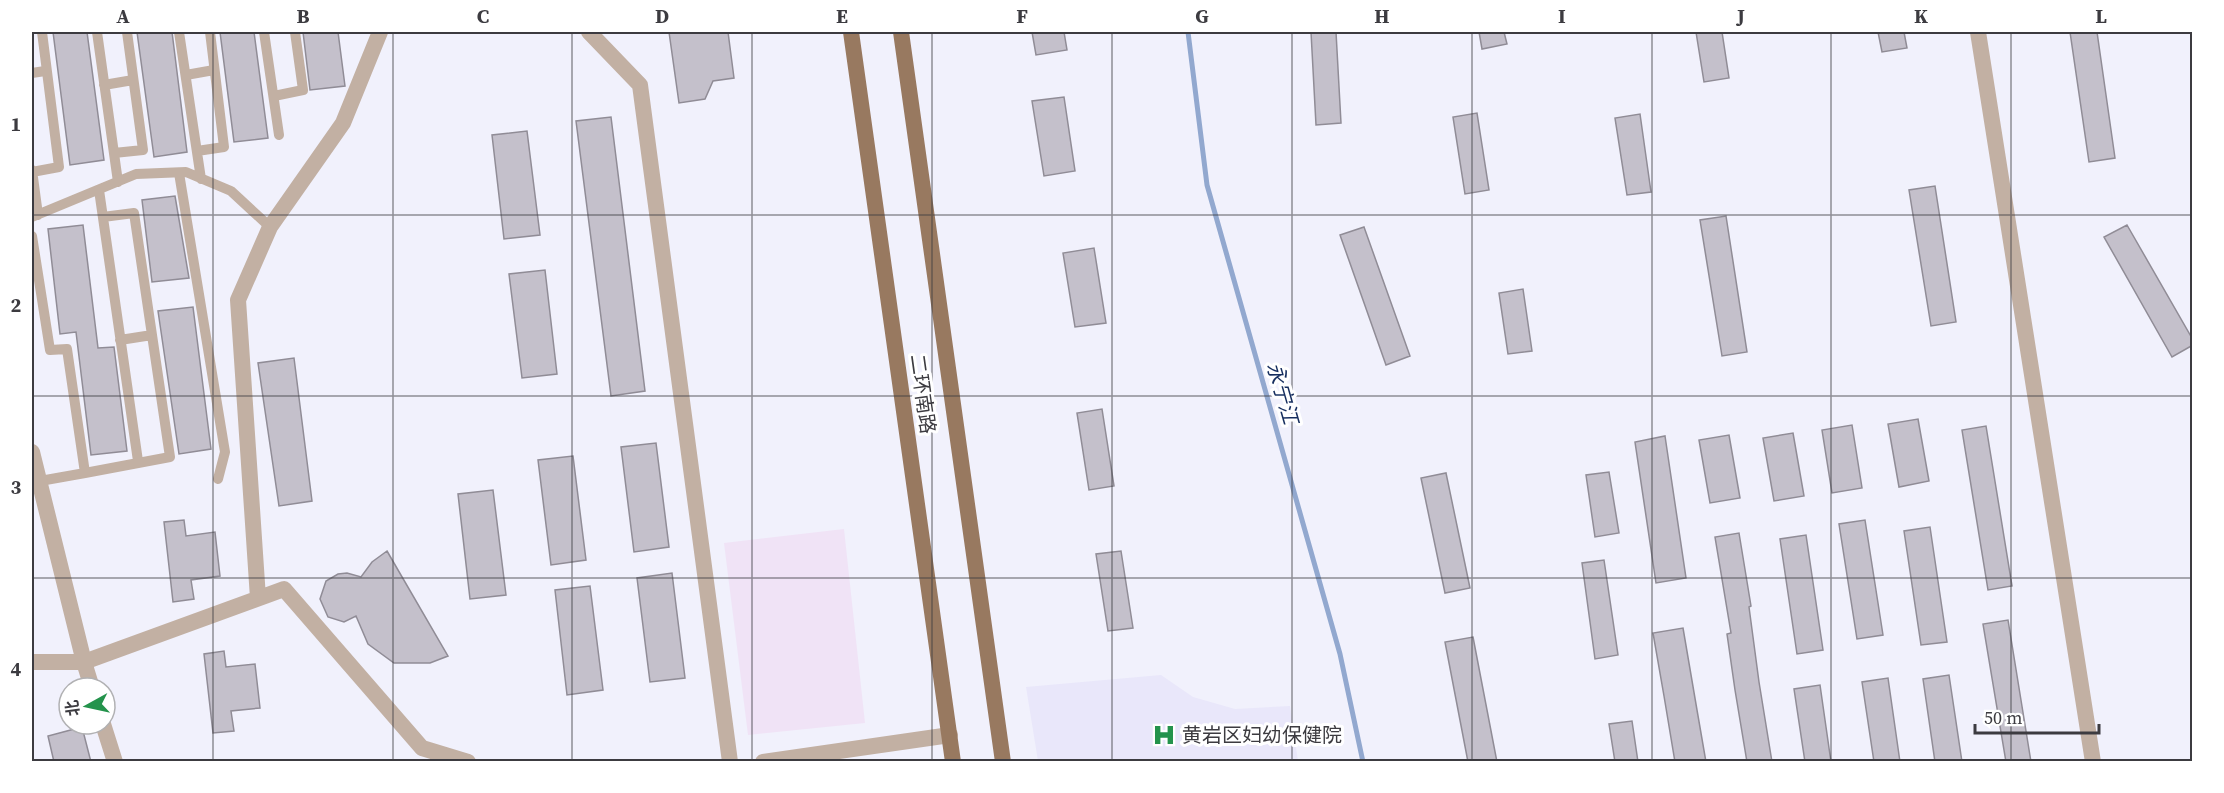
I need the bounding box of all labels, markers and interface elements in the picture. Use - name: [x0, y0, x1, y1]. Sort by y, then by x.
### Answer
- text: A: [116, 2, 130, 30]
- text: B: [296, 2, 310, 30]
- text: C: [477, 2, 489, 30]
- text: D: [655, 2, 669, 30]
- text: E: [836, 2, 848, 30]
- text: F: [1016, 2, 1028, 30]
- text: G: [1195, 2, 1209, 30]
- text: H: [1374, 2, 1390, 30]
- text: I: [1558, 2, 1566, 30]
- text: J: [1735, 2, 1745, 30]
- text: K: [1914, 2, 1928, 30]
- text: L: [2095, 2, 2107, 30]
- text: 1: [11, 110, 21, 138]
- text: 2: [11, 291, 22, 319]
- street label: 二环南路: [904, 352, 942, 436]
- water label: 永宁江: [1260, 359, 1306, 429]
- text: 3: [11, 473, 22, 501]
- text: 4: [11, 655, 22, 683]
- north arrow: [57, 676, 117, 736]
- scale bar: [1975, 697, 2100, 735]
- text: 北: [60, 699, 84, 718]
- text: 50 m: [1984, 705, 2022, 730]
- place label: 黄岩区妇幼保健院: [1182, 721, 1342, 749]
- hospital icon: 黄岩区妇幼保健院: [1151, 722, 1177, 748]

